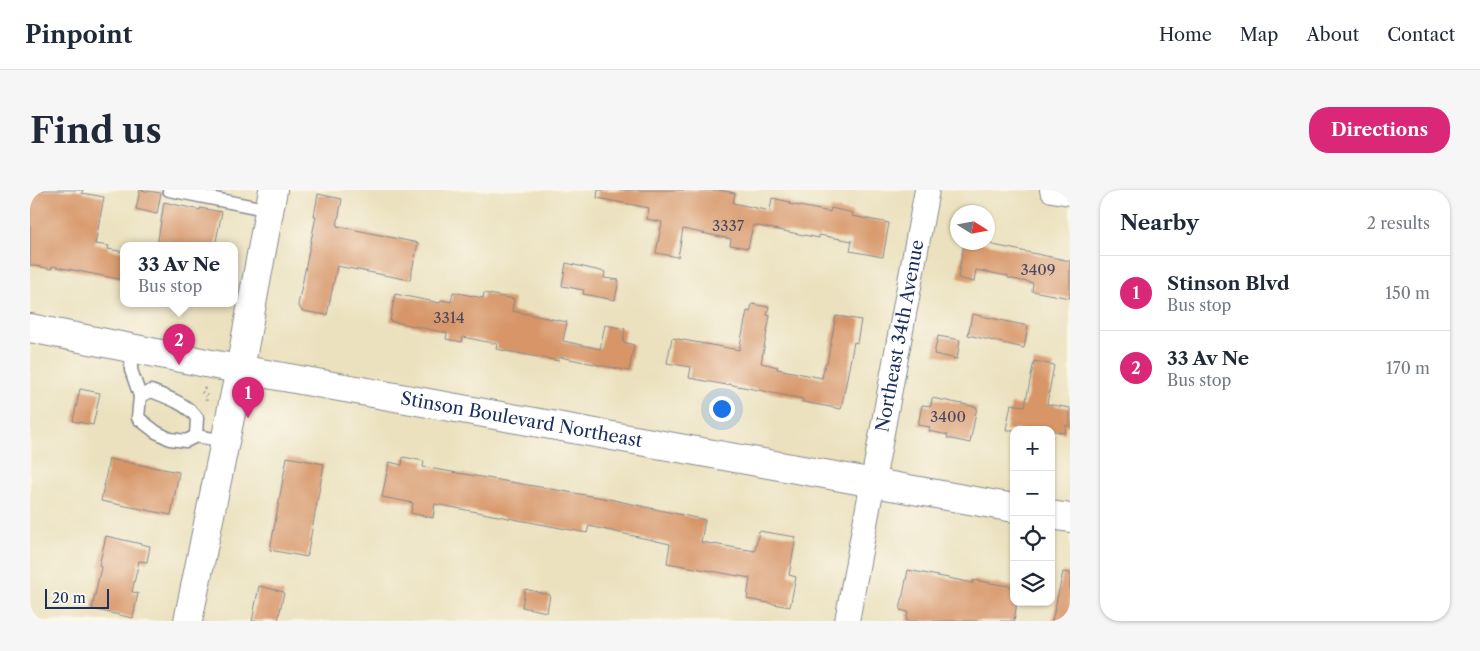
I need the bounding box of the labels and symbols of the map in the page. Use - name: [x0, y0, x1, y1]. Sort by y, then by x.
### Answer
- north arrow: [950, 205, 995, 250]
- house number: 3337: [712, 216, 745, 235]
- street label: Northeast 34th Avenue: [871, 238, 929, 434]
- house number: 3409: [1020, 260, 1056, 279]
- house number: 3314: [433, 308, 465, 327]
- pin: 2: [163, 324, 195, 365]
- pin: 1: [232, 377, 264, 418]
- street label: Stinson Boulevard Northeast: [399, 387, 645, 452]
- your location: [709, 396, 735, 422]
- house number: 3400: [930, 407, 966, 426]
- scale bar: [45, 586, 109, 609]

